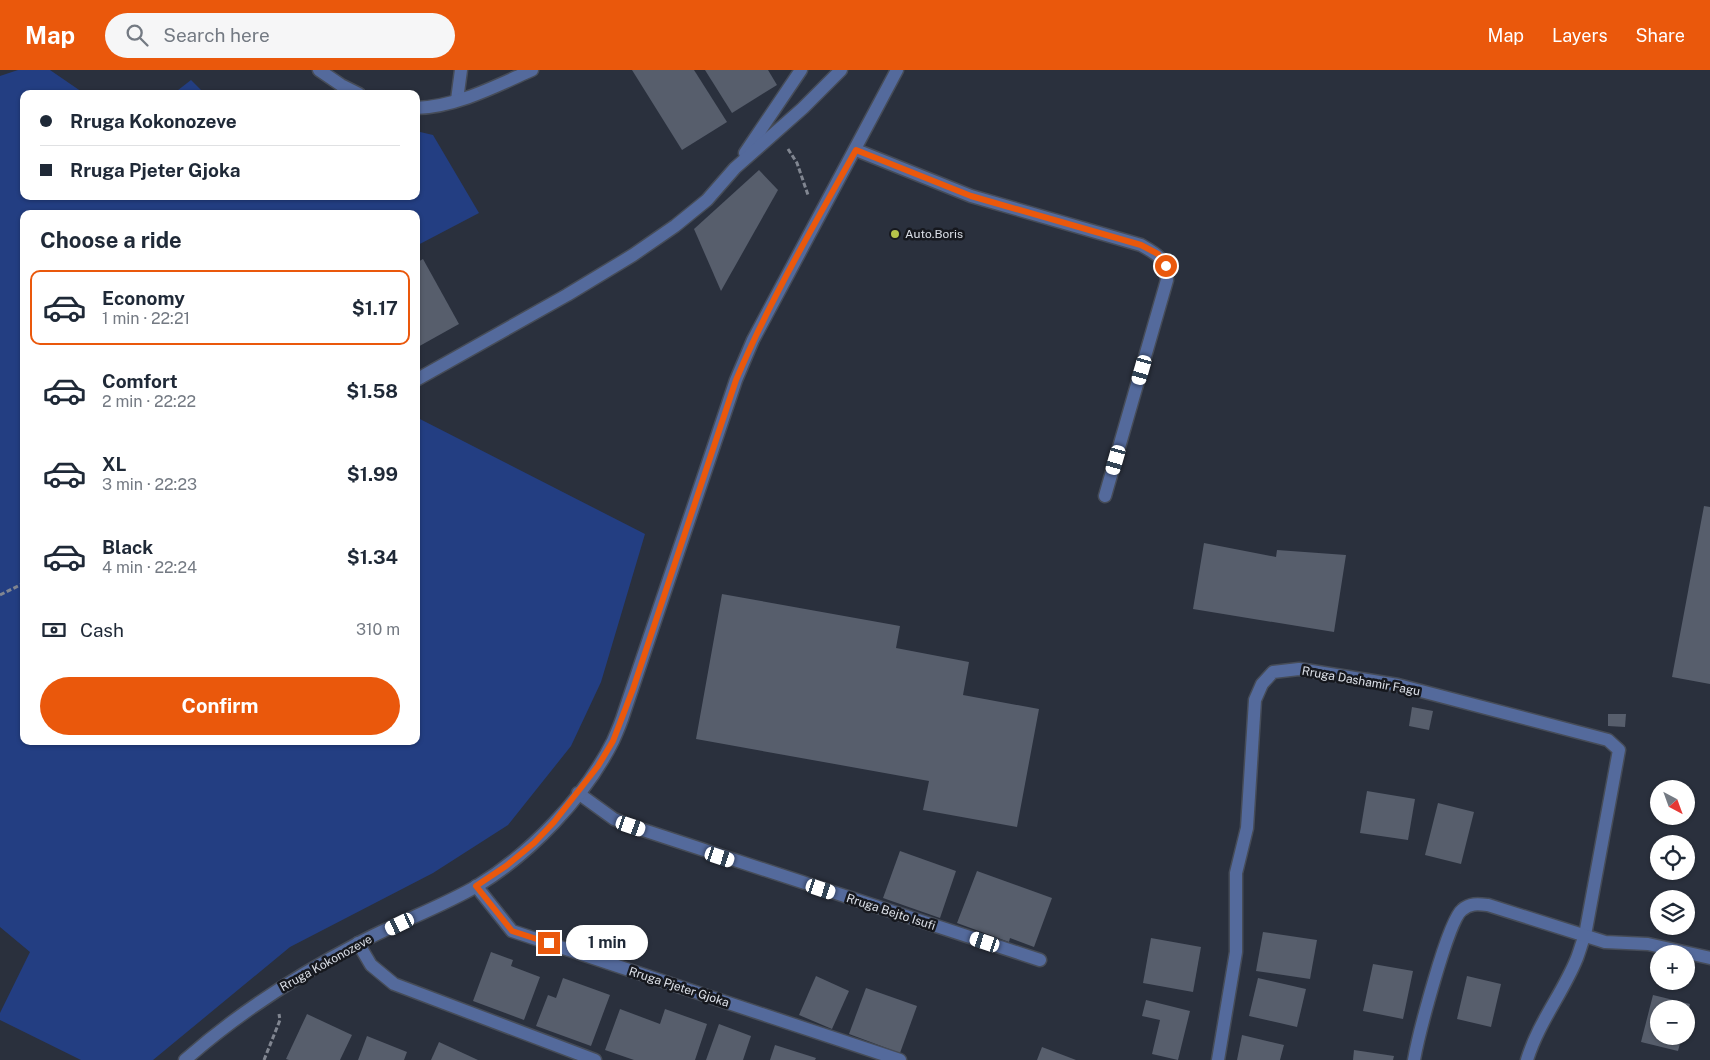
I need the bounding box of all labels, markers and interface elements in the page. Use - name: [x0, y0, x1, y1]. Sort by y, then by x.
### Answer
- search box: [105, 13, 455, 58]
- text: Map: [25, 21, 75, 49]
- icon: search: [123, 21, 151, 49]
- text: Search here: [163, 24, 270, 46]
- text: Map: [1488, 25, 1524, 46]
- text: Layers: [1552, 25, 1608, 46]
- text: Share: [1636, 25, 1685, 46]
- text: Rruga Kokonozeve: [70, 110, 237, 132]
- text: Rruga Pjeter Gjoka: [70, 159, 240, 181]
- text: Choose a ride: [40, 227, 182, 253]
- place label: Auto.Boris: [905, 227, 963, 241]
- marker: Auto.Boris: [889, 228, 901, 240]
- route start: [1155, 255, 1177, 277]
- icon: car: [42, 285, 87, 330]
- text: Economy: [102, 287, 185, 309]
- text: $1.17: [352, 297, 398, 319]
- text: 1 min · 22:21: [102, 309, 190, 328]
- car: [1130, 354, 1153, 386]
- icon: car: [42, 368, 87, 413]
- text: Comfort: [102, 370, 178, 392]
- text: $1.58: [346, 380, 398, 402]
- text: 2 min · 22:22: [102, 392, 196, 411]
- car: [1104, 444, 1127, 476]
- icon: car: [42, 451, 87, 496]
- text: XL: [102, 453, 127, 475]
- text: $1.99: [347, 463, 398, 485]
- text: 3 min · 22:23: [102, 475, 197, 494]
- icon: car: [42, 534, 87, 579]
- text: Black: [102, 536, 153, 558]
- text: $1.34: [347, 546, 398, 568]
- text: 4 min · 22:24: [102, 558, 197, 577]
- icon: cash: [40, 616, 68, 644]
- text: Cash: [80, 619, 124, 641]
- text: 310 m: [356, 620, 400, 639]
- street label: Rruga Dashamir Fagu: [1301, 664, 1421, 698]
- button: Confirm: [40, 677, 400, 735]
- north arrow: [1650, 780, 1695, 825]
- map controls: [1650, 780, 1695, 1045]
- car: [614, 814, 647, 838]
- button: locate: [1650, 835, 1695, 880]
- car: [703, 845, 736, 869]
- car: [804, 877, 837, 901]
- button: layers: [1650, 890, 1695, 935]
- street label: Rruga Bejto Isufi: [845, 891, 937, 933]
- car: [383, 911, 416, 937]
- callout: 1 min: [566, 926, 649, 960]
- car: [968, 930, 1001, 954]
- street label: Rruga Kokonozeve: [278, 932, 375, 994]
- route end: [538, 932, 560, 954]
- text: 1 min: [588, 933, 626, 952]
- button: +: [1650, 945, 1695, 990]
- street label: Rruga Pjeter Gjoka: [627, 964, 731, 1010]
- button: −: [1650, 1000, 1695, 1045]

